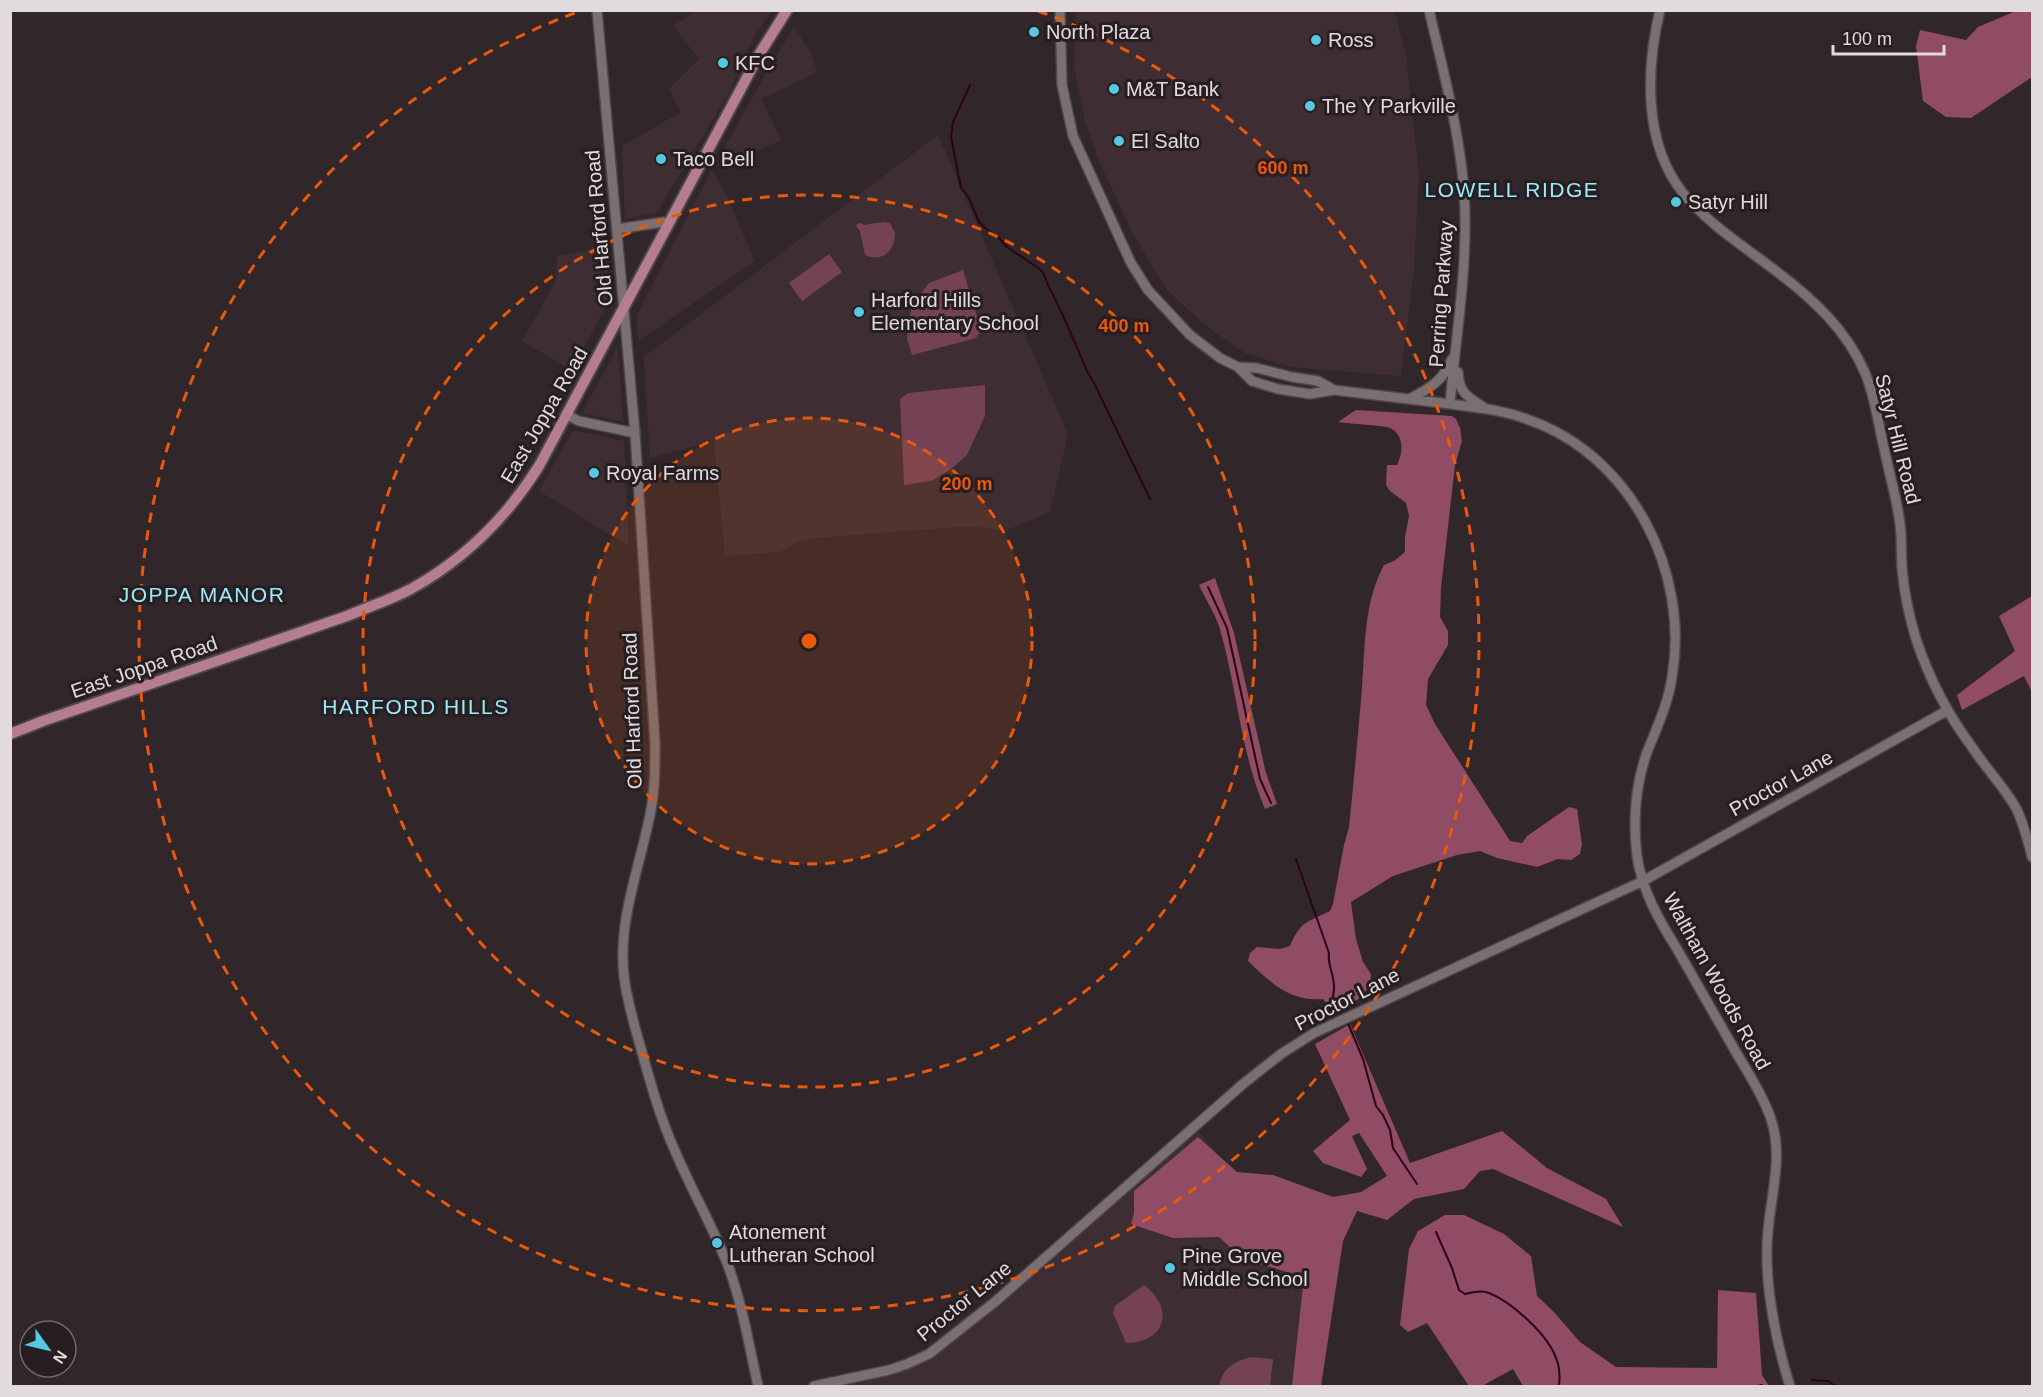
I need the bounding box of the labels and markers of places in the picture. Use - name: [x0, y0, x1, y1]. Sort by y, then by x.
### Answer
- place label: North Plaza: [1046, 21, 1151, 43]
- marker: North Plaza: [1027, 25, 1041, 39]
- place label: Ross: [1328, 29, 1374, 51]
- marker: Ross: [1309, 33, 1323, 47]
- place label: KFC: [735, 52, 775, 74]
- marker: KFC: [716, 56, 730, 70]
- place label: M&T Bank: [1126, 78, 1220, 100]
- marker: M&T Bank: [1107, 82, 1121, 96]
- place label: The Y Parkville: [1322, 95, 1456, 117]
- marker: The Y Parkville: [1303, 99, 1317, 113]
- place label: El Salto: [1131, 130, 1200, 152]
- marker: El Salto: [1112, 134, 1126, 148]
- place label: Taco Bell: [673, 148, 754, 170]
- marker: Taco Bell: [654, 152, 668, 166]
- place label: Satyr Hill: [1688, 191, 1768, 213]
- marker: Satyr Hill: [1669, 195, 1683, 209]
- place label: Harford Hills Elementary School: [871, 289, 1039, 334]
- marker: Harford Hills Elementary School: [852, 305, 866, 319]
- place label: Royal Farms: [606, 462, 719, 484]
- marker: Royal Farms: [587, 466, 601, 480]
- centre of rings: [799, 631, 819, 651]
- place label: Atonement Lutheran School: [729, 1221, 875, 1266]
- marker: Atonement Lutheran School: [710, 1236, 724, 1250]
- place label: Pine Grove Middle School: [1182, 1245, 1308, 1290]
- marker: Pine Grove Middle School: [1163, 1261, 1177, 1275]

